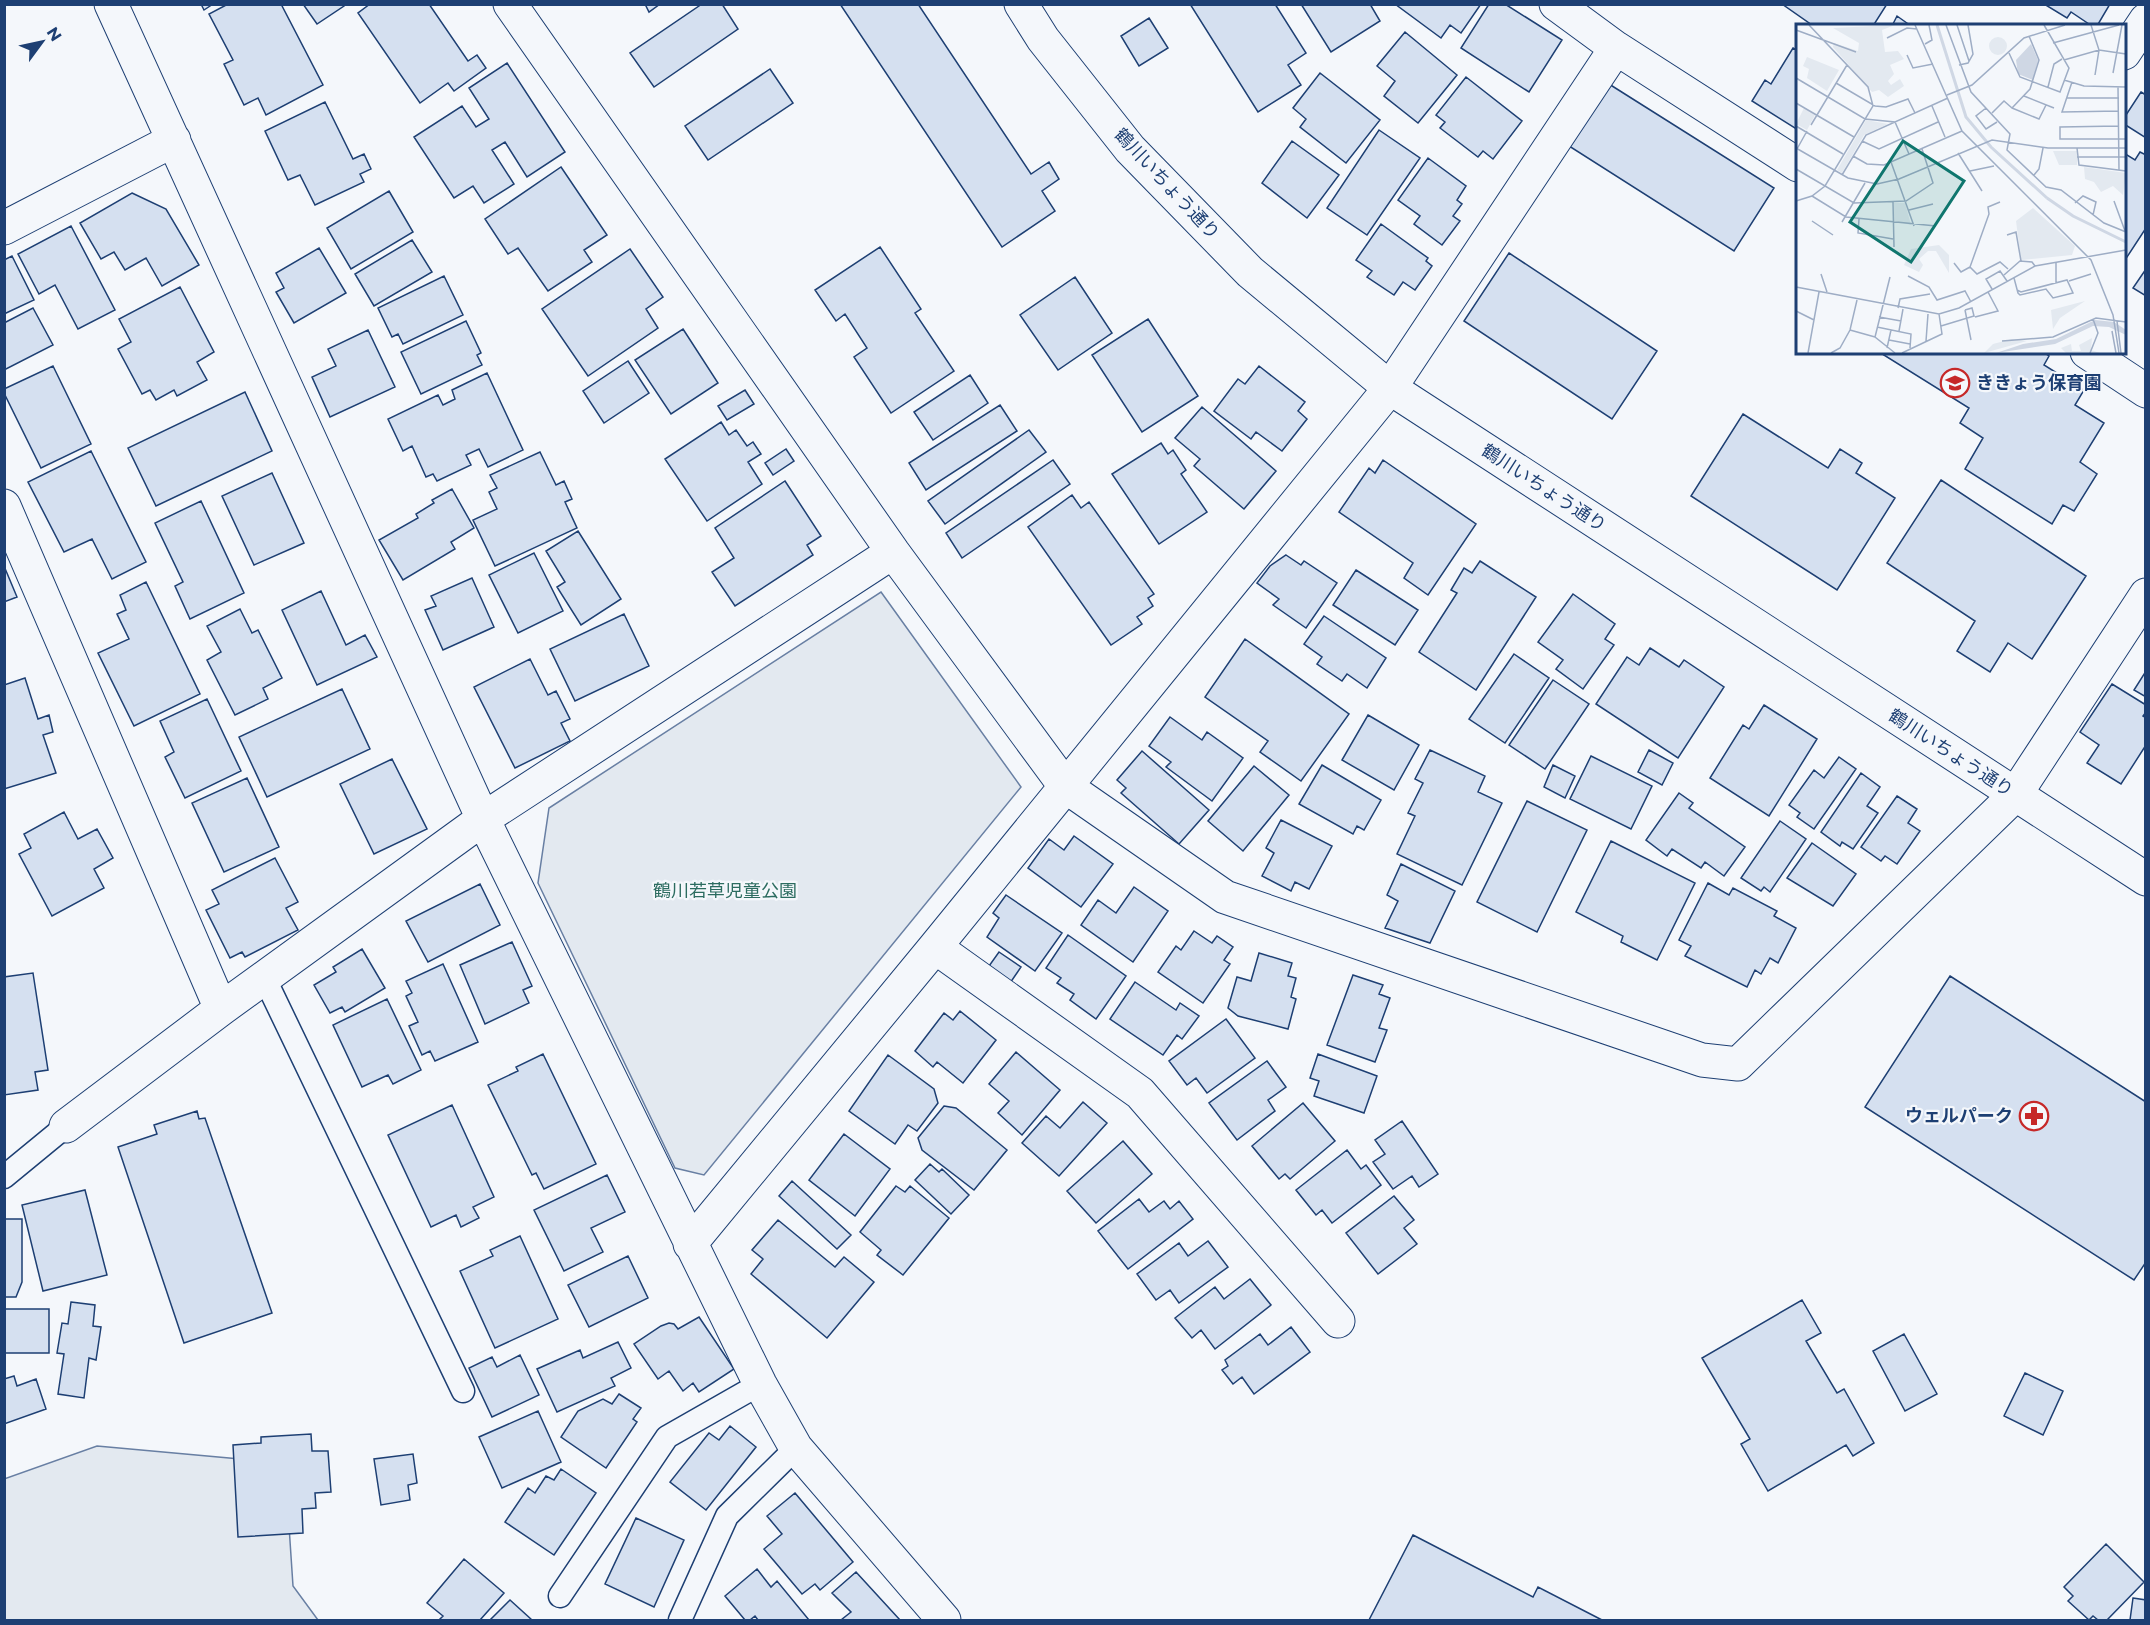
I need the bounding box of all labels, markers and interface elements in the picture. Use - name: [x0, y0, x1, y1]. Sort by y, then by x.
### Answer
- north arrow: [12, 12, 72, 72]
- text: N: [43, 24, 66, 45]
- inset map: [1796, 24, 2126, 354]
- street label: 鶴川いちょう通り: [1110, 124, 1224, 244]
- school or university icon: ききょう保育園: [1939, 367, 1971, 399]
- place label: ききょう保育園: [1976, 372, 2102, 394]
- street label: 鶴川いちょう通り: [1478, 440, 1610, 536]
- street label: 鶴川いちょう通り: [1885, 705, 2017, 801]
- park label: 鶴川若草児童公園: [653, 880, 797, 902]
- pharmacy icon: ウェルパーク: [2018, 1100, 2050, 1132]
- place label: ウェルパーク: [1905, 1105, 2013, 1127]

